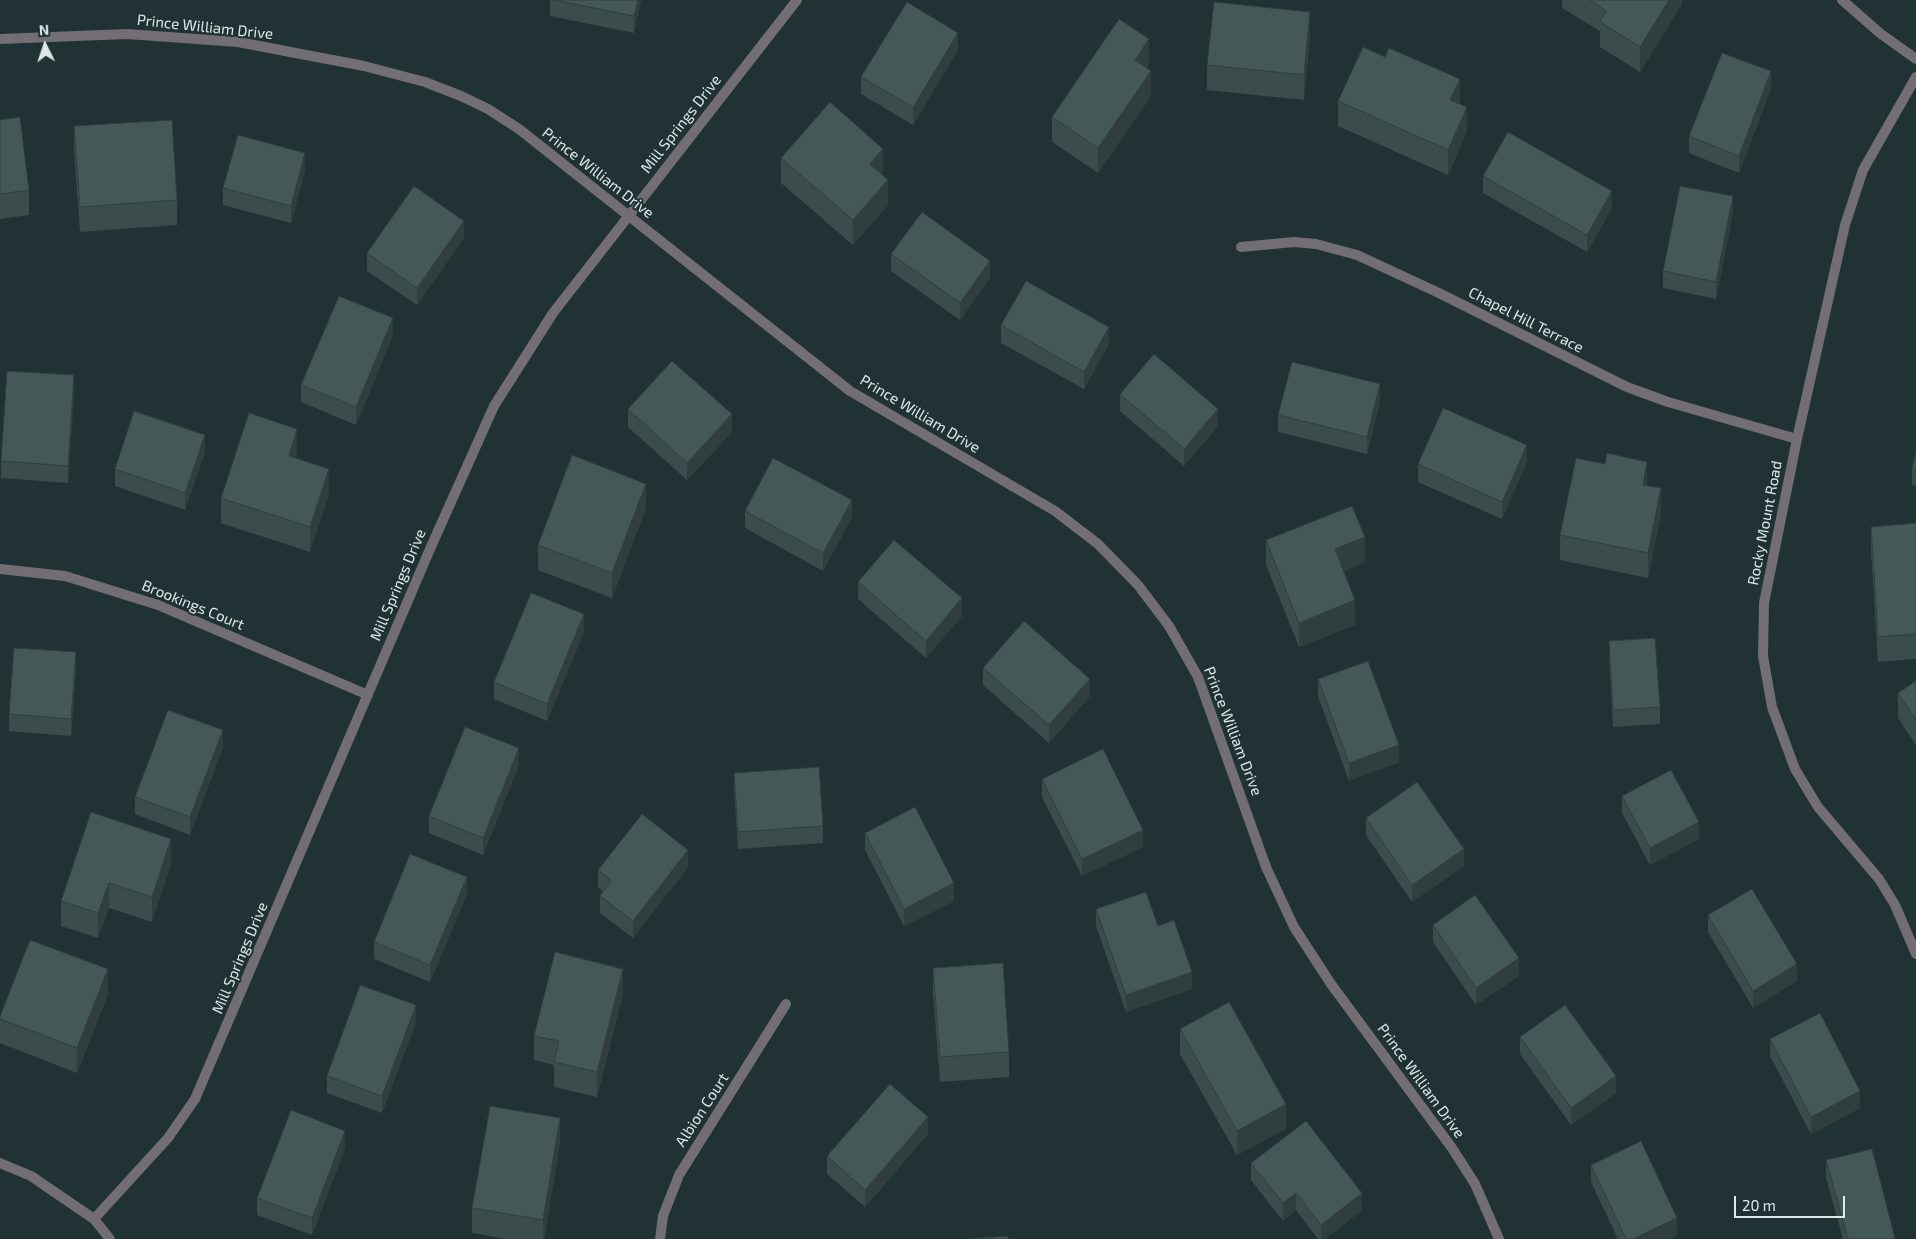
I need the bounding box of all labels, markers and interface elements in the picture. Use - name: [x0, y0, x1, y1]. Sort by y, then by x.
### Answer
- street label: Prince William Drive: [136, 11, 274, 43]
- north arrow: [20, 20, 70, 70]
- text: N: [38, 21, 50, 38]
- street label: Mill Springs Drive: [637, 71, 725, 177]
- street label: Prince William Drive: [539, 124, 657, 222]
- street label: Chapel Hill Terrace: [1465, 283, 1587, 357]
- street label: Prince William Drive: [857, 371, 983, 457]
- street label: Rocky Mount Road: [1744, 459, 1786, 587]
- street label: Mill Springs Drive: [366, 526, 430, 644]
- street label: Brookings Court: [139, 576, 247, 634]
- street label: Prince William Drive: [1200, 664, 1266, 798]
- street label: Mill Springs Drive: [208, 899, 272, 1017]
- street label: Prince William Drive: [1374, 1020, 1468, 1142]
- street label: Albion Court: [672, 1070, 732, 1150]
- scale bar: [1736, 1186, 1847, 1218]
- text: 20 m: [1742, 1196, 1776, 1214]

